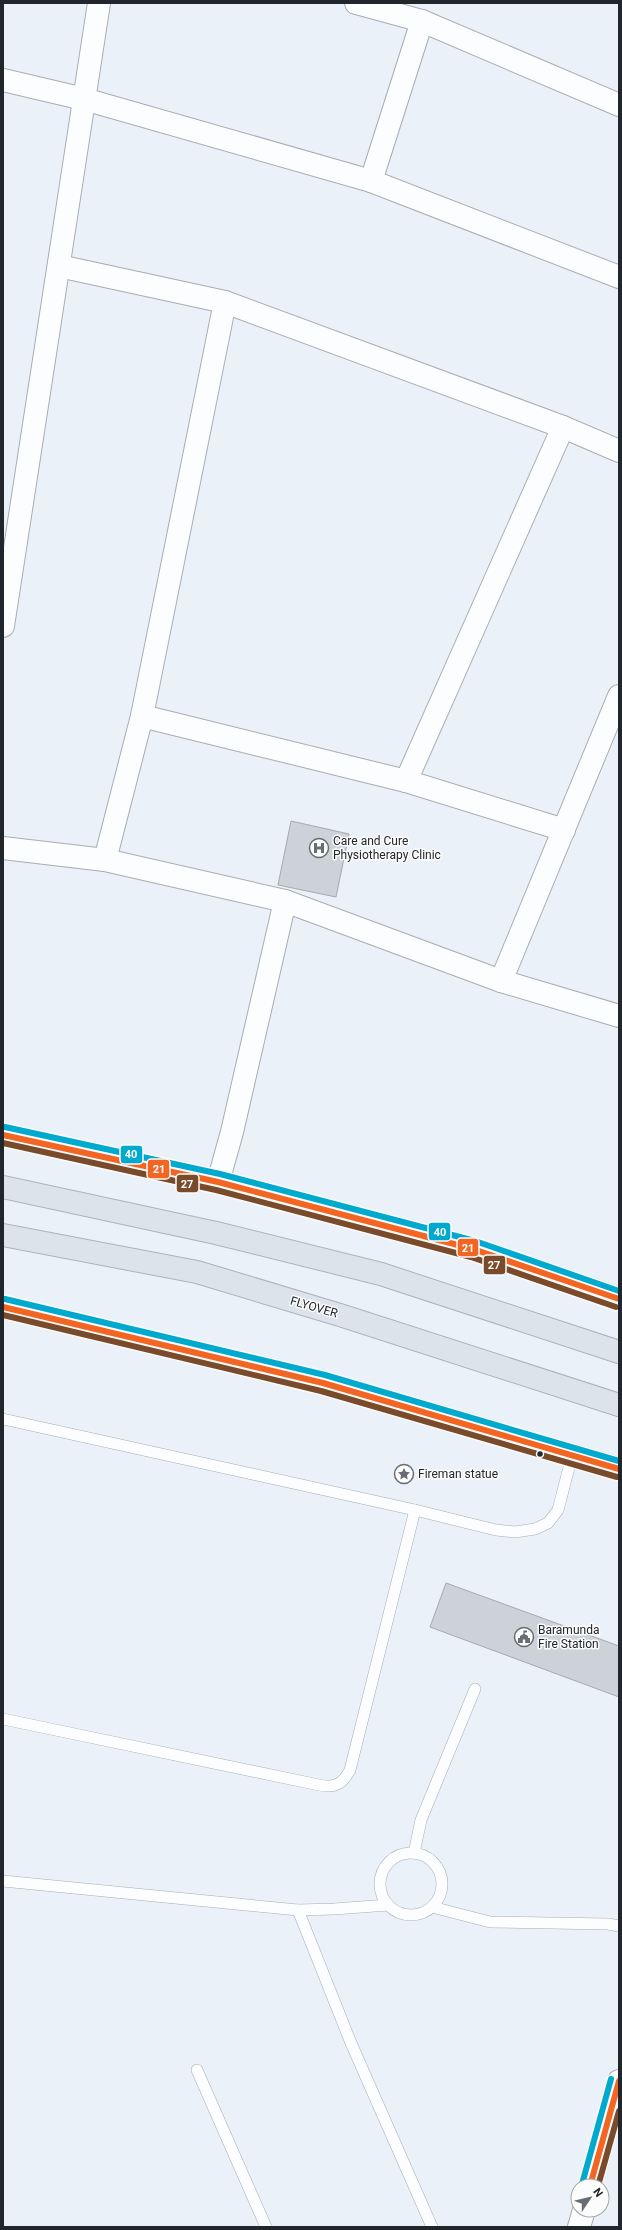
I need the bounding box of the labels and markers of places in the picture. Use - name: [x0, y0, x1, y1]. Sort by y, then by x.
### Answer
- place label: Care and Cure Physiotherapy Clinic: [333, 834, 441, 862]
- hospital icon: Care and Cure Physiotherapy Clinic: [308, 837, 330, 859]
- unlabelled marker: [535, 1449, 545, 1459]
- place icon: Fireman statue: [393, 1463, 415, 1485]
- place label: Fireman statue: [418, 1467, 498, 1481]
- place label: Baramunda Fire Station: [538, 1623, 599, 1651]
- public building icon: Baramunda Fire Station: [513, 1626, 535, 1648]

